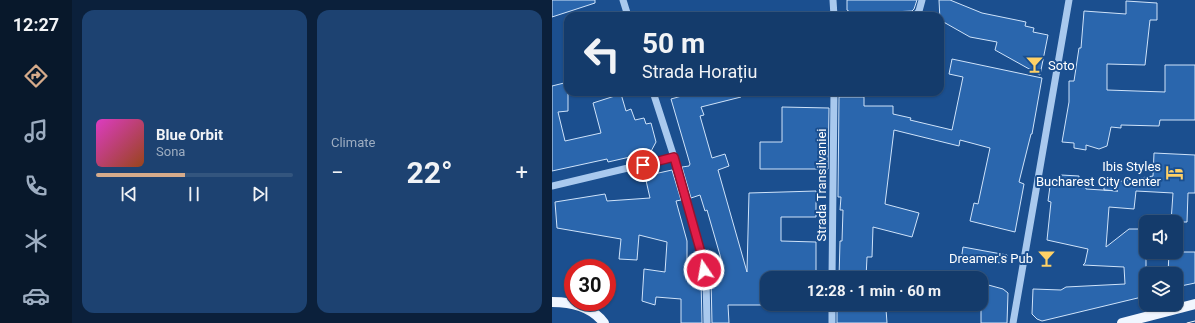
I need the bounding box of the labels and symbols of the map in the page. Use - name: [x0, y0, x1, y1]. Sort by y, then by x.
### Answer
- bar icon: Soto: [1025, 55, 1045, 75]
- place label: Soto: [1048, 58, 1075, 73]
- street label: Strada Transilvaniei: [814, 129, 829, 241]
- pin: [626, 148, 660, 182]
- place label: Ibis Styles Bucharest City Center: [1036, 159, 1162, 189]
- hotel icon: Ibis Styles Bucharest City Center: [1164, 163, 1184, 183]
- bar icon: Dreamer's Pub: [1036, 248, 1056, 268]
- position arrow: [683, 249, 725, 291]
- place label: Dreamer's Pub: [949, 251, 1033, 266]
- speed limit sign: 30: [564, 259, 616, 311]

